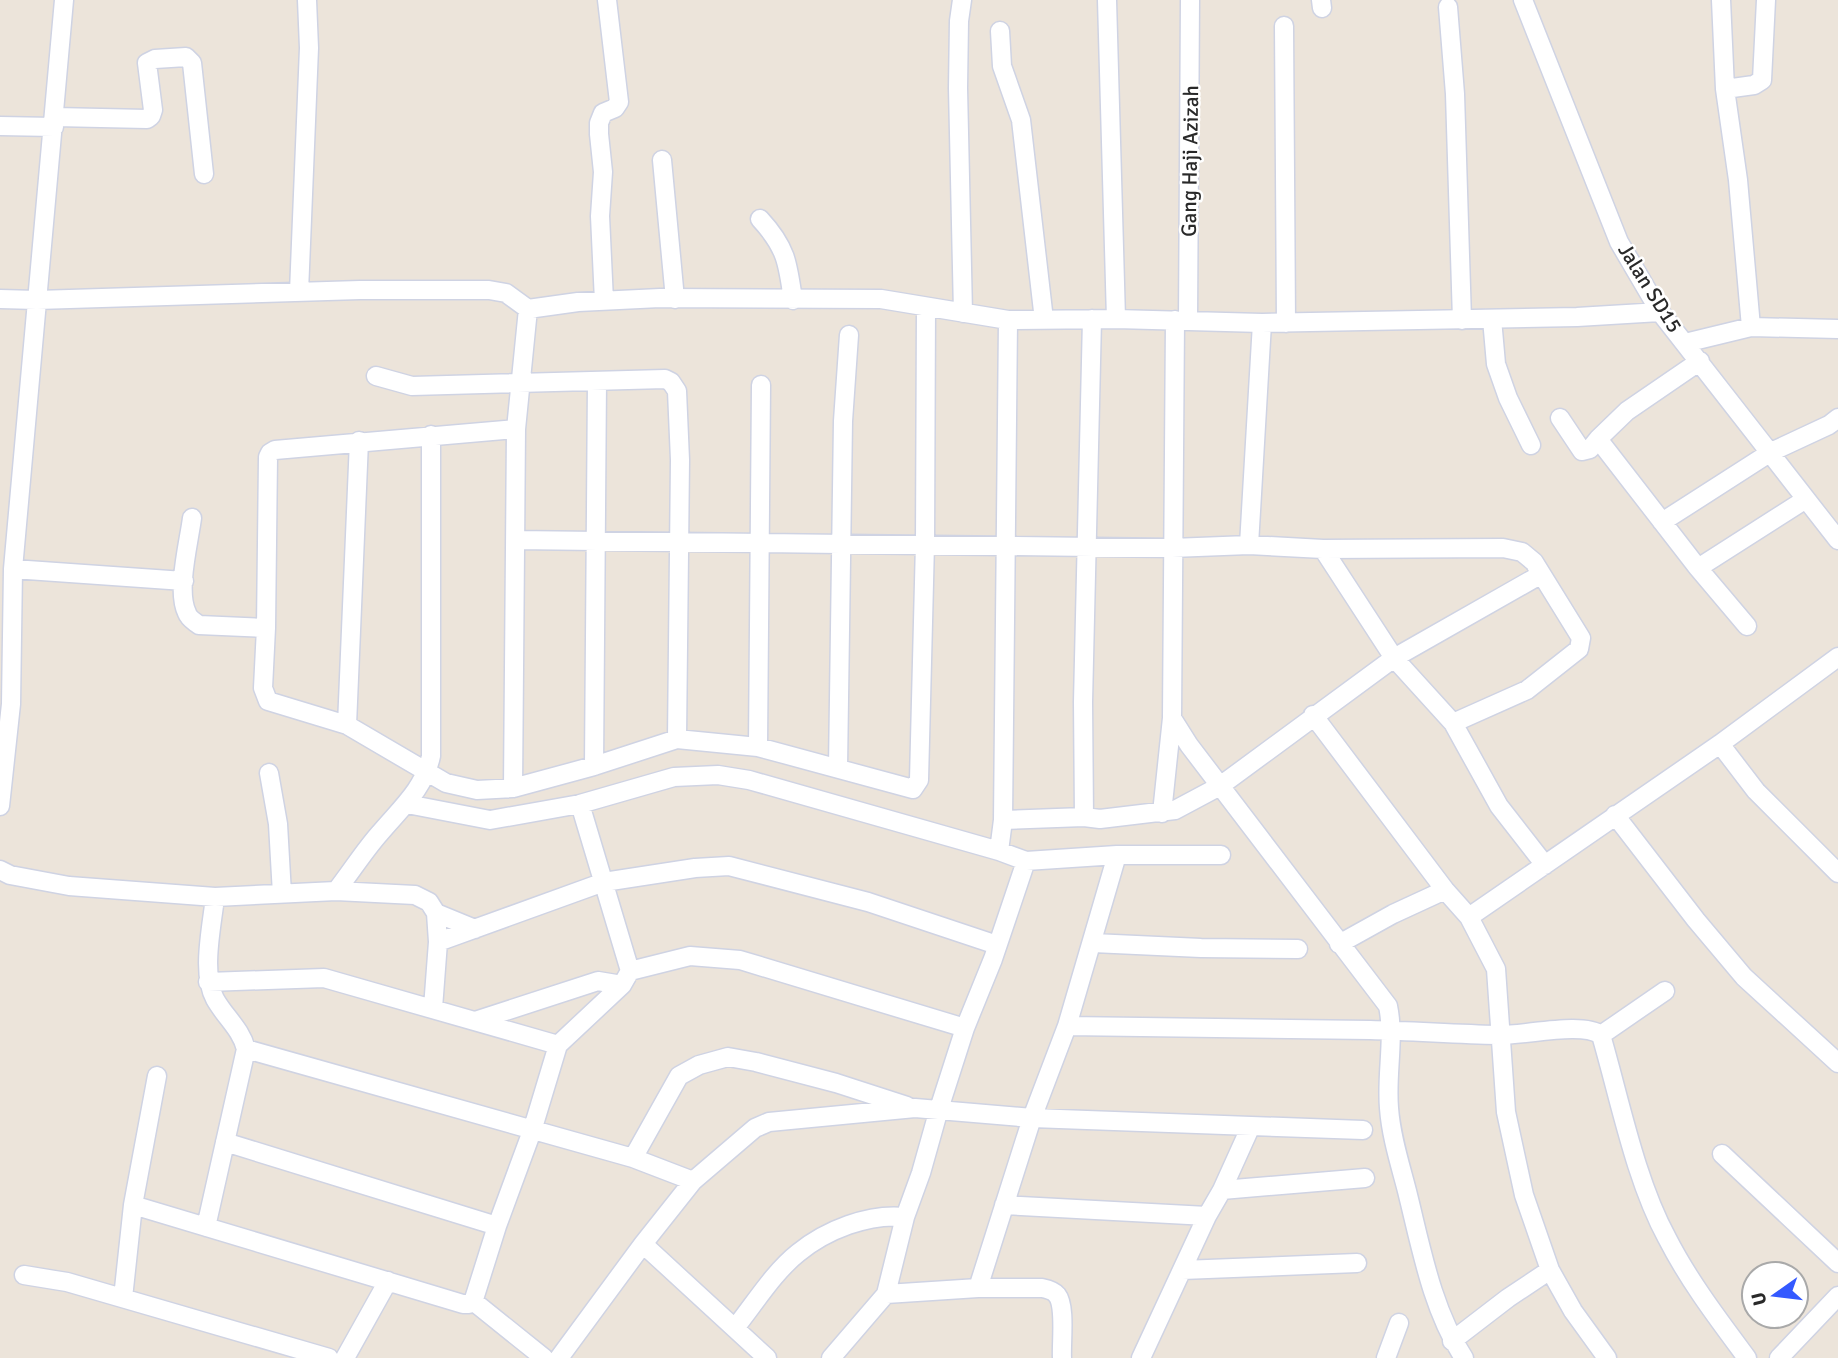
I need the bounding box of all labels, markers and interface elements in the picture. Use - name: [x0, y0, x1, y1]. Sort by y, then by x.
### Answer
- street label: Gang Haji Azizah: [1176, 85, 1204, 237]
- street label: Jalan SD15: [1612, 239, 1688, 337]
- north arrow: [1740, 1260, 1810, 1330]
- text: U: [1746, 1290, 1773, 1308]

